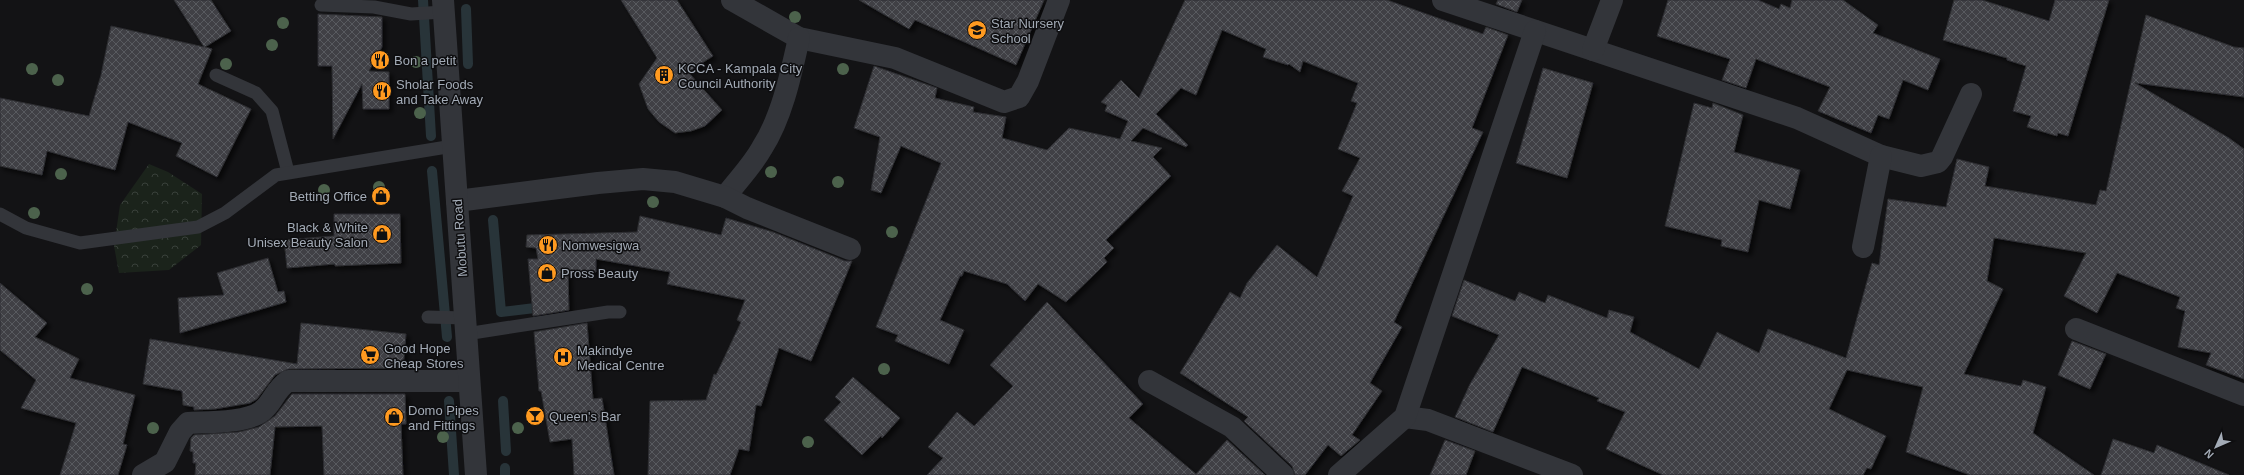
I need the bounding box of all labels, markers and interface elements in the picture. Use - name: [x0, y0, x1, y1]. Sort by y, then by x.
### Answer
- place label: Star Nursery School: [991, 16, 1064, 46]
- school or university icon: Star Nursery School: [966, 19, 988, 41]
- restaurant icon: Bon a petit: [369, 49, 391, 71]
- place label: Bon a petit: [394, 53, 457, 68]
- place label: KCCA - Kampala City Council Authority: [678, 61, 803, 91]
- building icon: KCCA - Kampala City Council Authority: [653, 64, 675, 86]
- place label: Sholar Foods and Take Away: [396, 77, 483, 107]
- restaurant icon: Sholar Foods and Take Away: [371, 80, 393, 102]
- shop icon: Betting Office: [370, 185, 392, 207]
- place label: Betting Office: [289, 189, 367, 204]
- street label: Mobutu Road: [450, 199, 470, 277]
- place label: Black & White Unisex Beauty Salon: [247, 220, 368, 250]
- shop icon: Black & White Unisex Beauty Salon: [371, 223, 393, 245]
- restaurant icon: Nomwesigwa: [537, 234, 559, 256]
- place label: Nomwesigwa: [562, 238, 640, 253]
- shop icon: Pross Beauty: [536, 262, 558, 284]
- place label: Pross Beauty: [561, 266, 639, 281]
- place label: Good Hope Cheap Stores: [384, 341, 464, 371]
- place label: Makindye Medical Centre: [577, 343, 664, 373]
- supermarket icon: Good Hope Cheap Stores: [359, 344, 381, 366]
- hospital icon: Makindye Medical Centre: [552, 346, 574, 368]
- place label: Domo Pipes and Fittings: [408, 403, 479, 433]
- bar icon: Queen's Bar: [524, 405, 546, 427]
- shop icon: Domo Pipes and Fittings: [383, 406, 405, 428]
- place label: Queen's Bar: [549, 409, 622, 424]
- north arrow: [2196, 427, 2236, 467]
- text: N: [2202, 447, 2216, 461]

